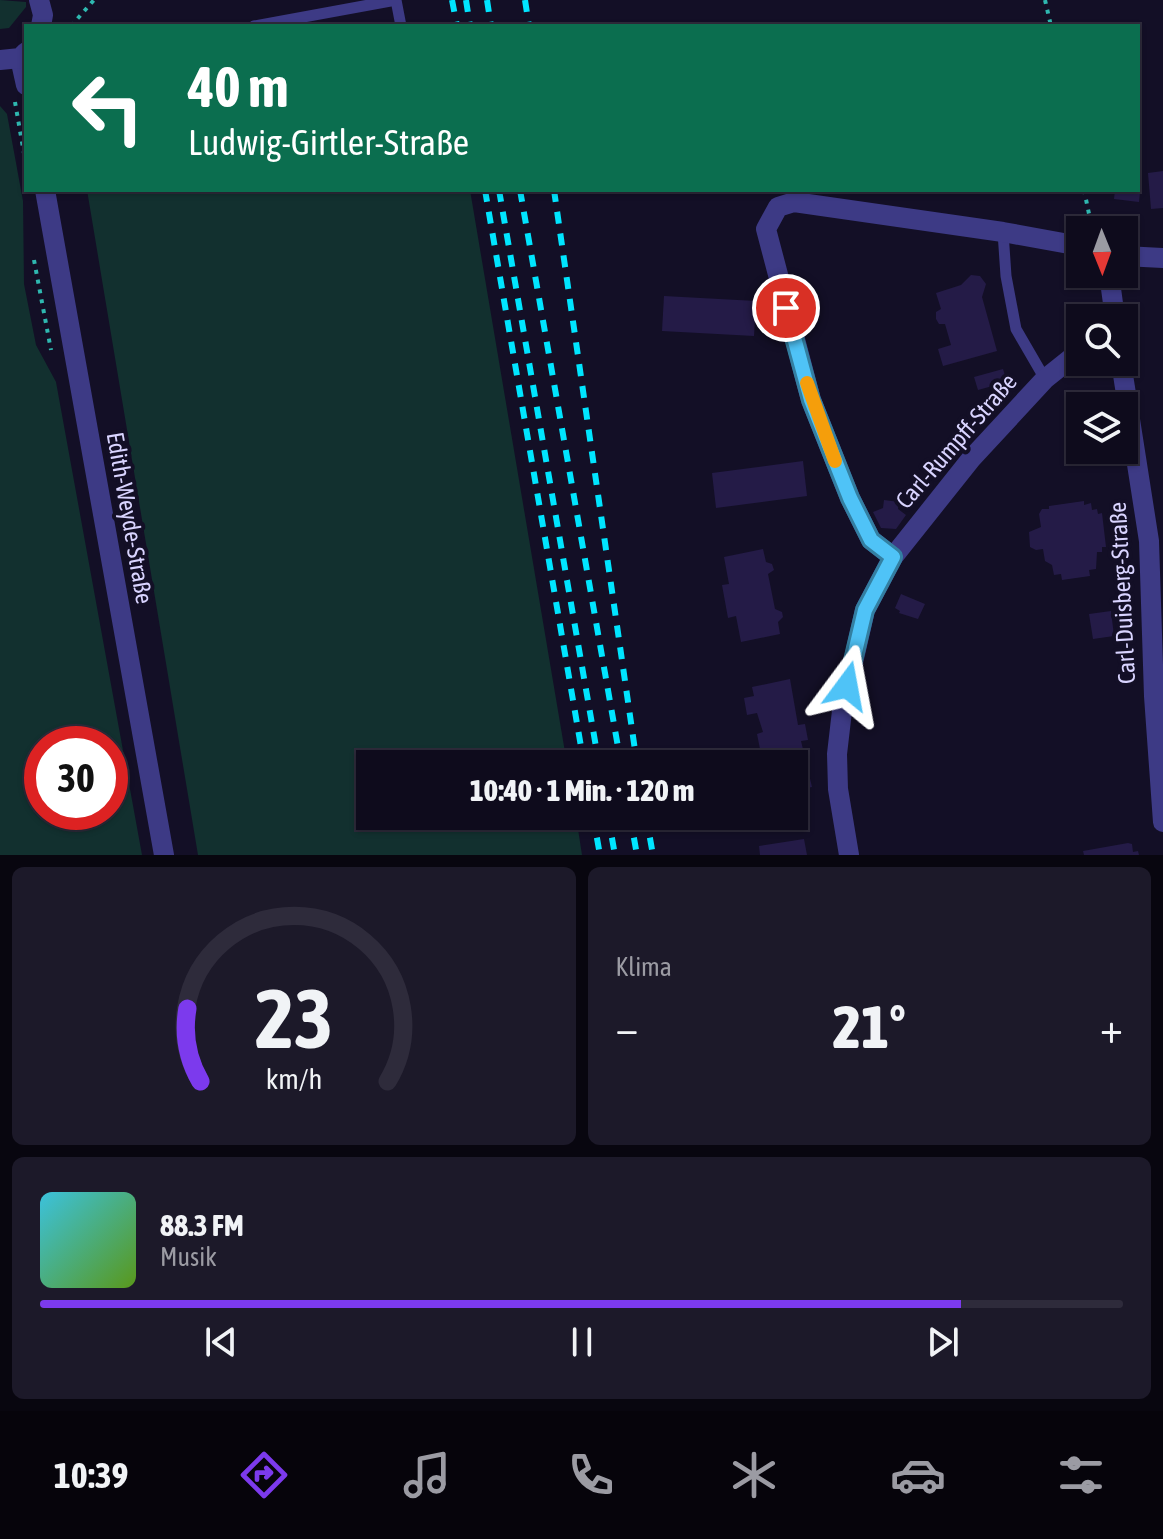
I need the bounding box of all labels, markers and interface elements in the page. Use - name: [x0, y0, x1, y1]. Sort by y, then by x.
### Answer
- text: 40 m: [188, 55, 289, 119]
- icon: left: [56, 56, 160, 160]
- text: Ludwig-Girtler-Straße: [188, 121, 469, 163]
- north arrow: [1066, 216, 1138, 288]
- map controls: [1066, 216, 1138, 464]
- pin: [752, 274, 820, 342]
- icon: arrive: [764, 286, 808, 330]
- button: search: [1066, 304, 1138, 376]
- street label: Carl-Rumpff-Straße: [890, 368, 1022, 514]
- button: layers: [1066, 392, 1138, 464]
- street label: Edith-Weyde-Straße: [102, 430, 158, 606]
- street label: Carl-Duisberg-Straße: [1104, 501, 1140, 685]
- position arrow: [805, 644, 889, 728]
- speed limit sign: 30: [24, 726, 128, 830]
- text: 10:40 · 1 Min. · 120 m: [470, 773, 694, 807]
- text: Klima: [616, 952, 672, 982]
- text: 23: [255, 970, 333, 1066]
- text: 21°: [833, 992, 906, 1061]
- text: −: [616, 1002, 638, 1052]
- text: +: [1100, 1002, 1123, 1052]
- text: km/h: [265, 1062, 322, 1095]
- text: 88.3 FM: [160, 1208, 244, 1242]
- text: Musik: [160, 1242, 217, 1272]
- icon: previous: [199, 1320, 243, 1364]
- icon: pause: [560, 1320, 604, 1364]
- icon: next: [921, 1320, 965, 1364]
- icon: directions: [236, 1447, 292, 1503]
- icon: music: [399, 1447, 455, 1503]
- icon: phone: [563, 1447, 619, 1503]
- icon: climate: [726, 1447, 782, 1503]
- icon: car: [890, 1447, 946, 1503]
- icon: filters: [1053, 1447, 1109, 1503]
- text: 10:39: [54, 1454, 129, 1496]

